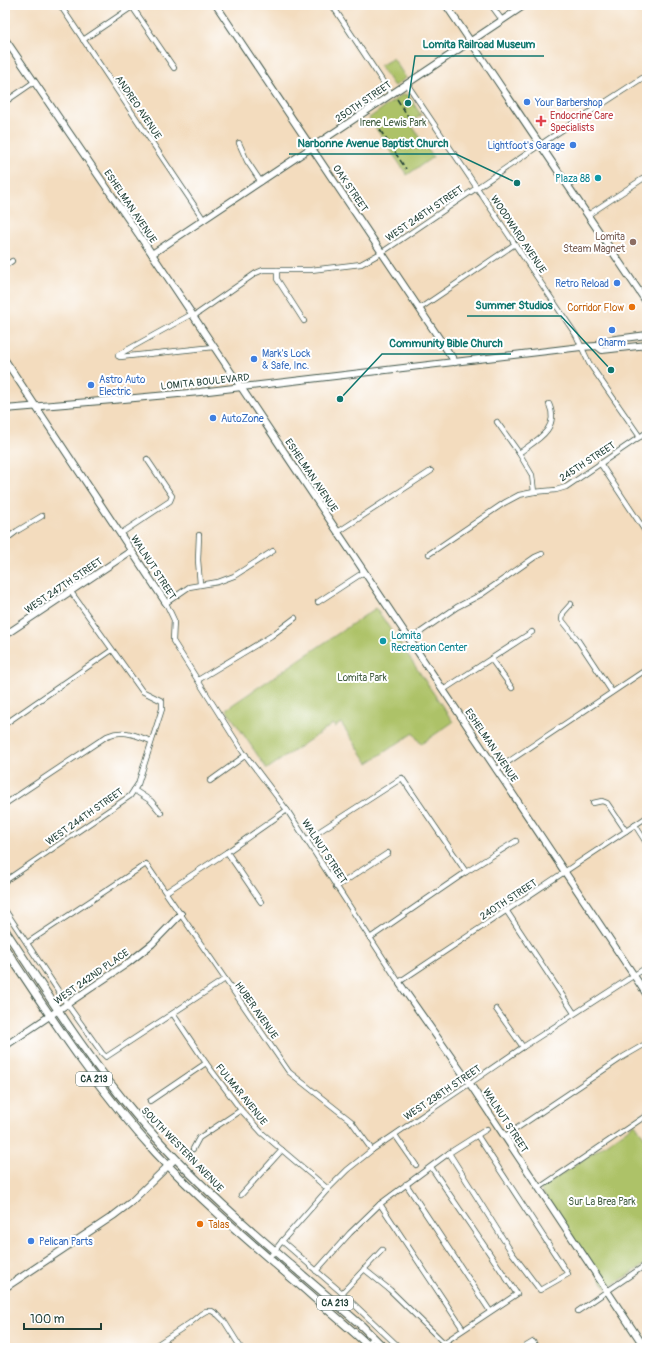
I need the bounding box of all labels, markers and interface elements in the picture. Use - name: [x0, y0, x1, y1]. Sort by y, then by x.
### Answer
- callout: Lomita Railroad Museum: [415, 33, 544, 56]
- text: Lomita Railroad Museum: [423, 38, 536, 51]
- street label: ANDREO AVENUE: [112, 73, 164, 142]
- street label: 250TH STREET: [333, 78, 394, 125]
- marker: Your Barbershop: [522, 97, 532, 107]
- place label: Your Barbershop: [534, 97, 603, 109]
- place label: Endocrine Care Specialists: [550, 110, 613, 134]
- marker: Endocrine Care Specialists: [535, 115, 547, 127]
- park label: Irene Lewis Park: [360, 117, 427, 129]
- callout: Narbonne Avenue Baptist Church: [289, 131, 456, 154]
- text: Narbonne Avenue Baptist Church: [298, 137, 448, 150]
- place label: Lightfoot's Garage: [487, 140, 565, 152]
- marker: Lightfoot's Garage: [568, 140, 578, 150]
- street label: OAK STREET: [330, 163, 371, 215]
- street label: ESHELMAN AVENUE: [101, 168, 159, 246]
- place label: Plaza 88: [555, 173, 590, 185]
- marker: Plaza 88: [593, 173, 603, 183]
- street label: WEST 248TH STREET: [384, 183, 466, 244]
- street label: WOODWARD AVENUE: [488, 193, 549, 276]
- place label: Lomita Steam Magnet: [563, 231, 626, 255]
- marker: Lomita Steam Magnet: [628, 237, 638, 247]
- place label: Retro Reload: [555, 278, 609, 290]
- marker: Retro Reload: [612, 278, 622, 288]
- callout: Summer Studios: [467, 293, 561, 316]
- text: Summer Studios: [475, 299, 553, 312]
- place label: Corridor Flow: [567, 302, 624, 314]
- marker: Corridor Flow: [627, 302, 637, 312]
- marker: Charm: [607, 325, 617, 335]
- callout: Community Bible Church: [382, 331, 511, 354]
- text: Community Bible Church: [389, 337, 503, 350]
- place label: Charm: [598, 337, 626, 349]
- place label: Mark's Lock & Safe, Inc.: [262, 348, 311, 372]
- marker: Mark's Lock & Safe, Inc.: [249, 354, 259, 364]
- street label: LOMITA BOULEVARD: [160, 371, 250, 393]
- place label: Astro Auto Electric: [99, 374, 146, 398]
- marker: Astro Auto Electric: [86, 380, 96, 390]
- marker: AutoZone: [208, 413, 218, 423]
- place label: AutoZone: [221, 413, 264, 425]
- street label: ESHELMAN AVENUE: [282, 437, 340, 515]
- street label: 245TH STREET: [557, 439, 618, 484]
- street label: WALNUT STREET: [128, 533, 179, 602]
- street label: WEST 247TH STREET: [22, 555, 105, 616]
- place label: Lomita Recreation Center: [391, 630, 468, 654]
- marker: Lomita Recreation Center: [378, 636, 388, 646]
- park label: Lomita Park: [337, 672, 388, 684]
- street label: ESHELMAN AVENUE: [462, 707, 520, 785]
- street label: WEST 244TH STREET: [44, 785, 126, 848]
- street label: WALNUT STREET: [299, 817, 350, 886]
- street label: 240TH STREET: [478, 877, 540, 923]
- street label: WEST 242ND PLACE: [52, 947, 131, 1007]
- street label: HUBER AVENUE: [232, 980, 280, 1041]
- street label: FULMAR AVENUE: [213, 1062, 270, 1128]
- street label: WEST 238TH STREET: [402, 1062, 484, 1123]
- road number: CA 213: [76, 1072, 112, 1086]
- street label: WALNUT STREET: [480, 1086, 531, 1155]
- street label: SOUTH WESTERN AVENUE: [139, 1105, 226, 1195]
- park label: Sur La Brea Park: [568, 1196, 637, 1208]
- marker: Talas: [195, 1219, 205, 1229]
- place label: Talas: [208, 1219, 230, 1231]
- marker: Pelican Parts: [26, 1236, 36, 1246]
- place label: Pelican Parts: [39, 1236, 93, 1248]
- road number: CA 213: [317, 1296, 353, 1310]
- scale bar: [24, 1305, 101, 1331]
- text: 100 m: [30, 1312, 65, 1327]

